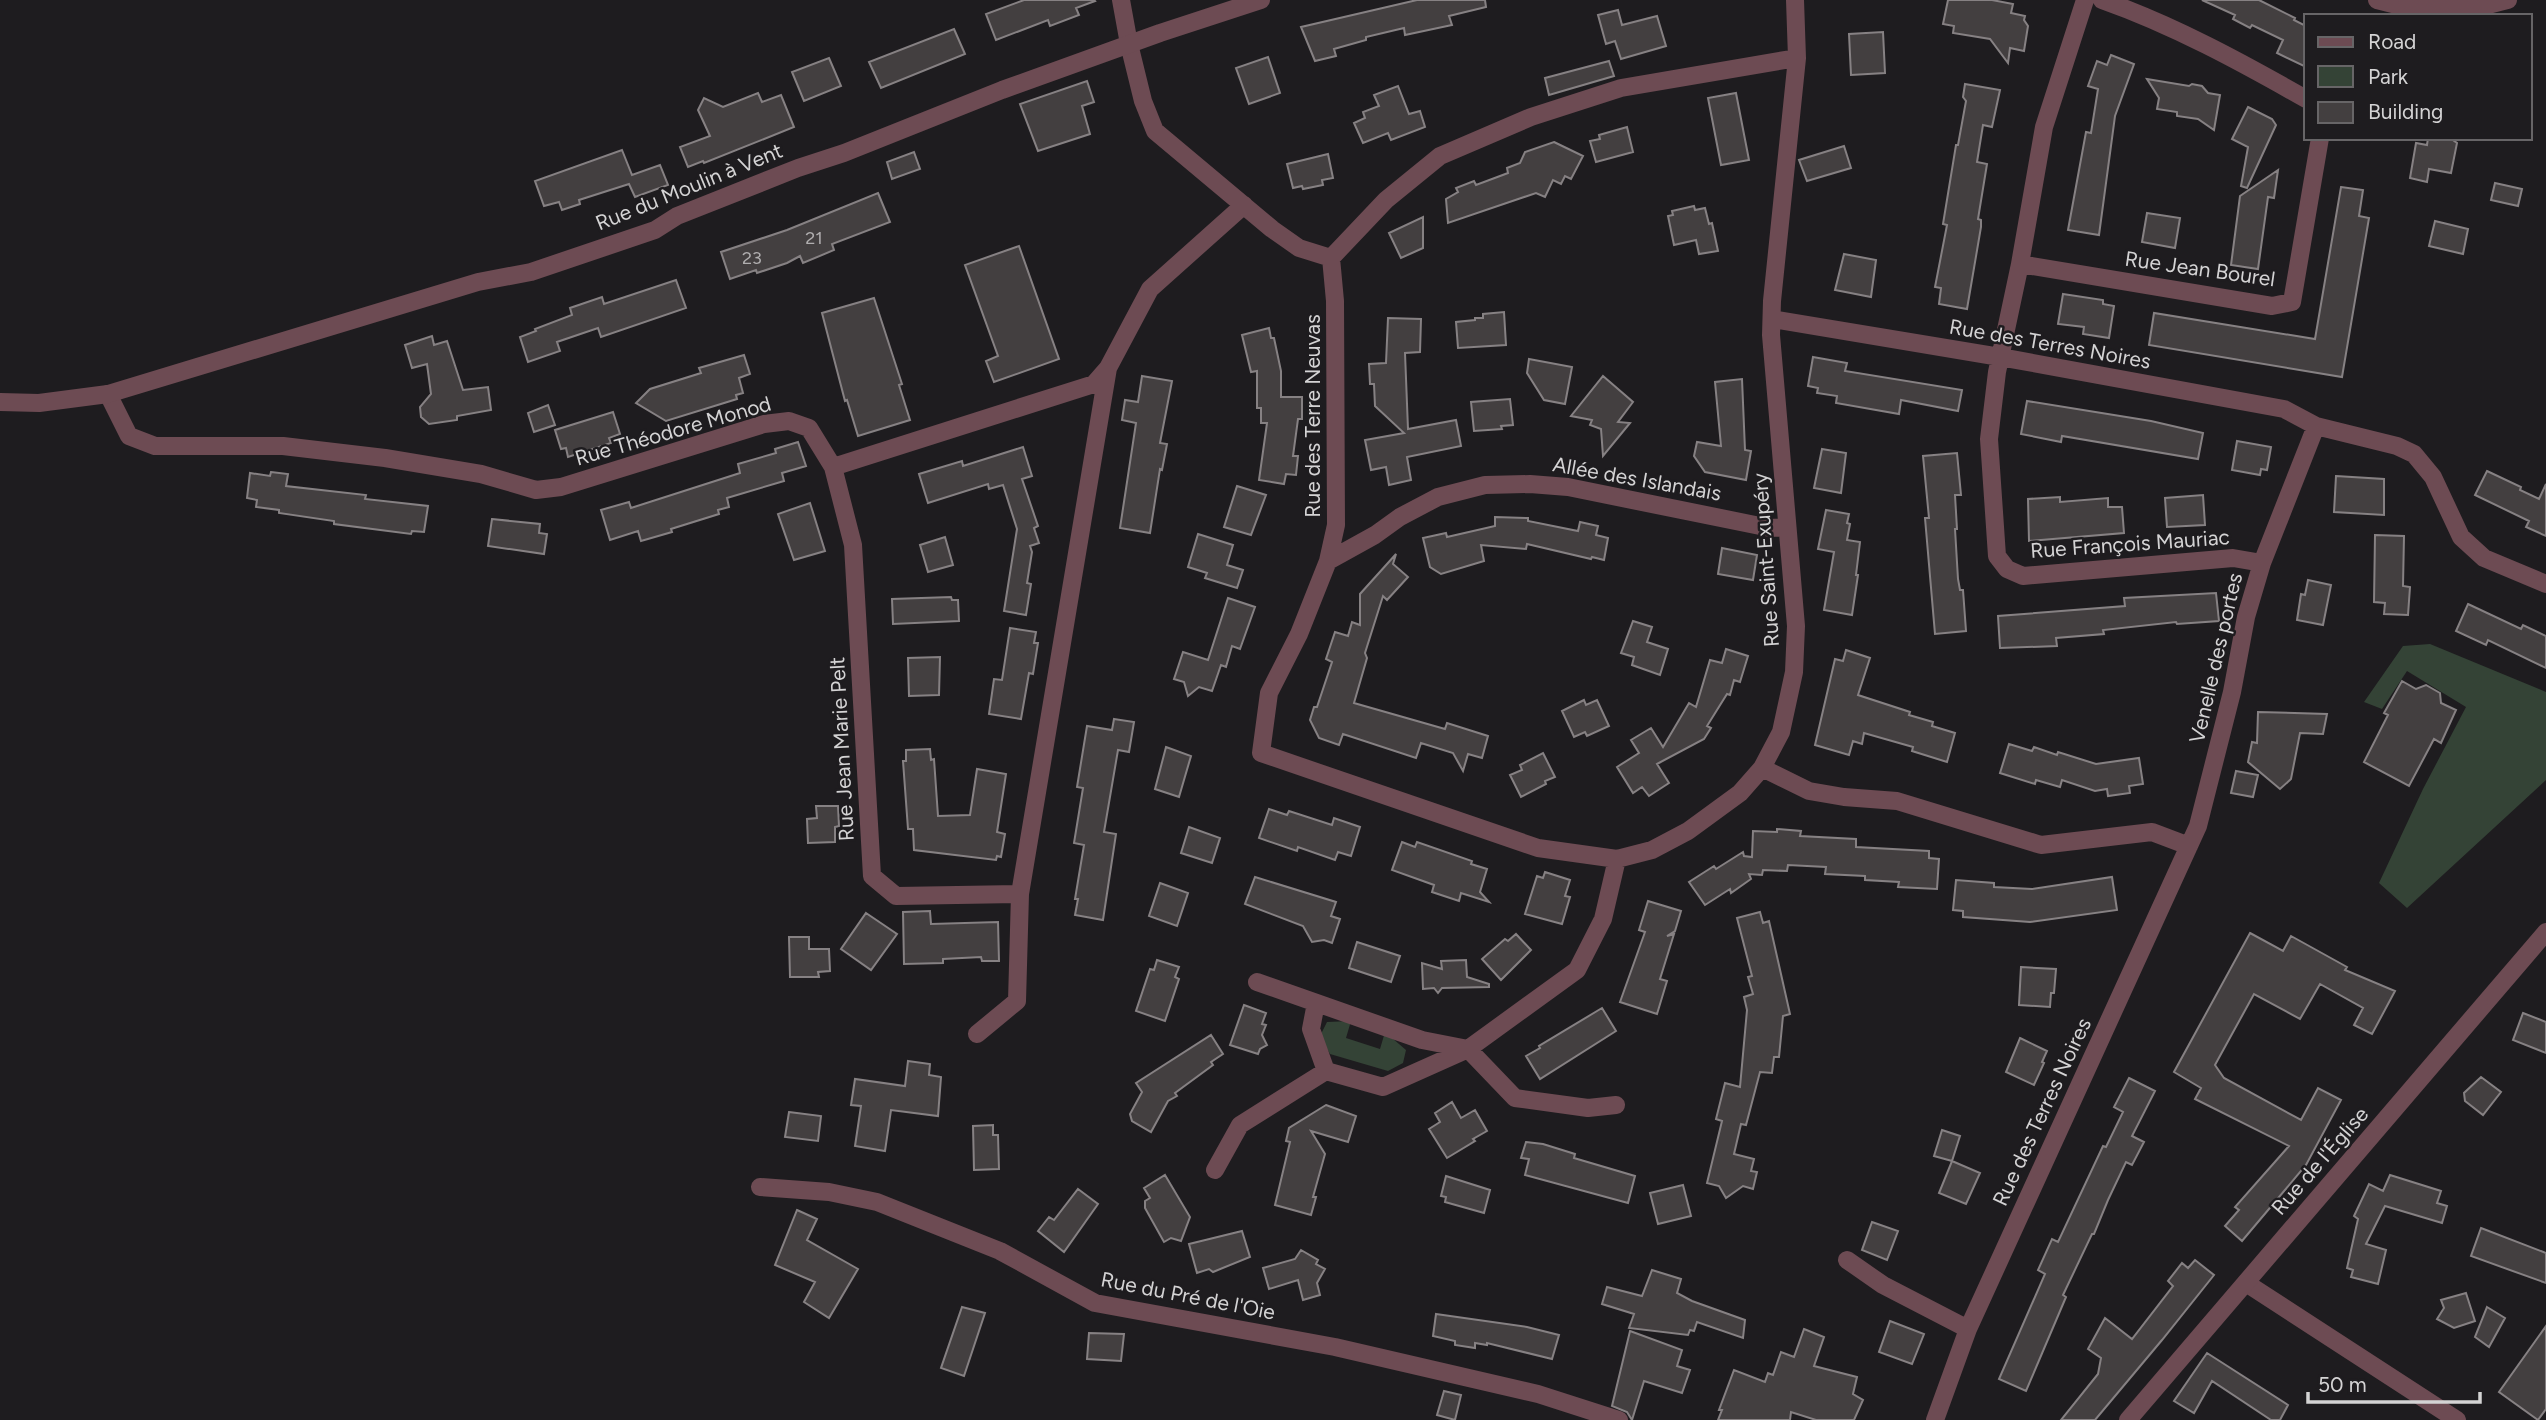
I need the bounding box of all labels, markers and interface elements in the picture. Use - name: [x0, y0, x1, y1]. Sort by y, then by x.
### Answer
- legend: [2304, 14, 2532, 140]
- text: Road: [2368, 29, 2416, 54]
- text: Park: [2368, 64, 2409, 89]
- text: Building: [2368, 99, 2443, 124]
- street label: Rue du Moulin à Vent: [592, 138, 786, 235]
- house number: 21: [805, 227, 823, 249]
- street label: Rue Jean Bourel: [2123, 246, 2277, 291]
- house number: 23: [742, 247, 762, 269]
- street label: Rue des Terres Noires: [1947, 313, 2153, 374]
- street label: Rue des Terre Neuvas: [1300, 314, 1325, 518]
- street label: Rue Théodore Monod: [572, 391, 774, 470]
- street label: Allée des Islandais: [1551, 451, 1723, 506]
- street label: Rue Saint-Exupéry: [1747, 472, 1784, 648]
- street label: Rue François Mauriac: [2029, 524, 2231, 563]
- street label: Venelle des portes: [2184, 570, 2247, 745]
- street label: Rue Jean Marie Pelt: [824, 656, 859, 842]
- street label: Rue des Terres Noires: [1987, 1014, 2096, 1210]
- street label: Rue de l'Église: [2266, 1102, 2373, 1220]
- street label: Rue du Pré de l'Oie: [1099, 1266, 1277, 1325]
- scale bar: [2308, 1360, 2480, 1404]
- text: 50 m: [2318, 1372, 2367, 1397]

